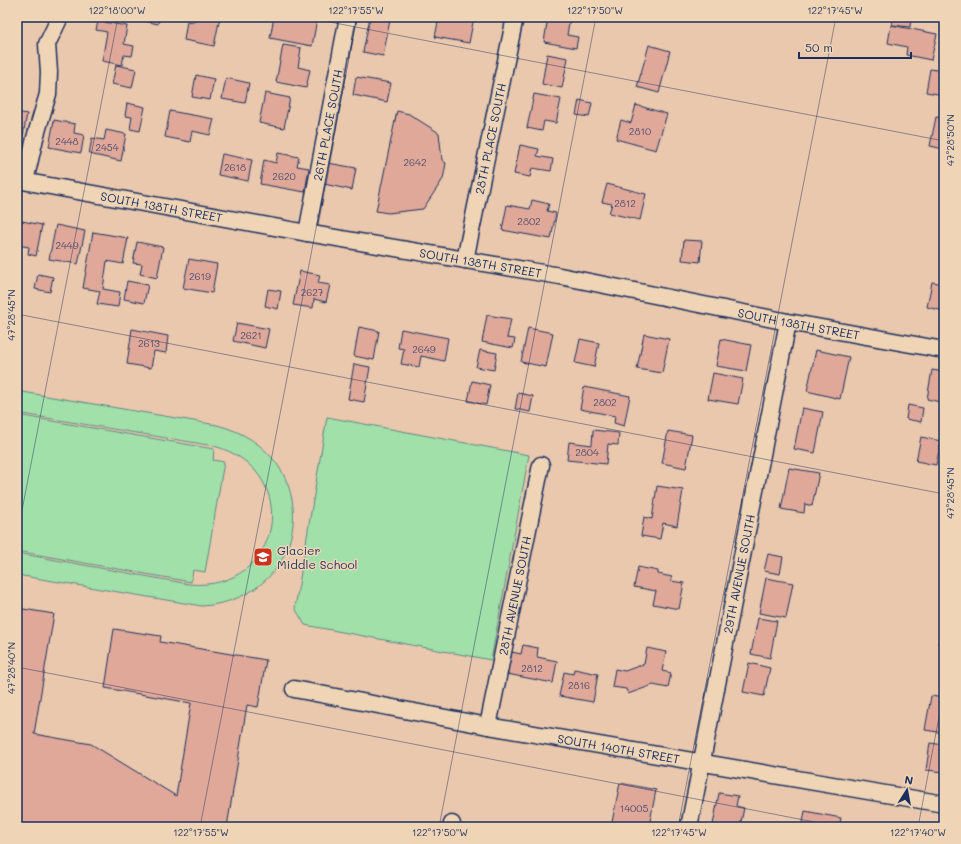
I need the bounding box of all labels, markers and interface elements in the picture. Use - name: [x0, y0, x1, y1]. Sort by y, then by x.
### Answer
- text: 122°18'00"W: [89, 3, 146, 17]
- text: 122°17'55"W: [328, 3, 384, 17]
- text: 122°17'50"W: [567, 3, 623, 17]
- text: 122°17'45"W: [807, 3, 863, 17]
- scale bar: [799, 34, 911, 60]
- text: 50 m: [805, 39, 833, 55]
- street label: 26TH PLACE SOUTH: [309, 68, 346, 182]
- street label: 28TH PLACE SOUTH: [471, 82, 509, 196]
- text: 47°28'50"N: [943, 114, 957, 166]
- house number: 2810: [629, 124, 651, 138]
- house number: 2448: [55, 134, 79, 148]
- house number: 2454: [95, 140, 119, 154]
- house number: 2642: [403, 155, 427, 169]
- house number: 2618: [224, 160, 246, 174]
- house number: 2620: [272, 169, 296, 183]
- street label: SOUTH 138TH STREET: [99, 187, 224, 225]
- house number: 2812: [614, 196, 636, 210]
- house number: 2802: [517, 214, 541, 228]
- house number: 2449: [55, 238, 79, 252]
- street label: SOUTH 138TH STREET: [418, 244, 543, 281]
- house number: 2619: [189, 269, 211, 283]
- house number: 2627: [301, 285, 324, 299]
- text: 47°28'45"N: [4, 289, 18, 341]
- street label: SOUTH 138TH STREET: [736, 304, 861, 343]
- house number: 2621: [240, 328, 262, 342]
- house number: 2613: [138, 336, 160, 350]
- house number: 2649: [412, 342, 436, 356]
- house number: 2802: [593, 395, 617, 409]
- house number: 2804: [575, 445, 599, 459]
- text: 47°28'45"N: [943, 467, 957, 519]
- street label: 29TH AVENUE SOUTH: [719, 513, 758, 635]
- street label: 28TH AVENUE SOUTH: [495, 535, 534, 657]
- place label: Glacier Middle School: [277, 542, 358, 572]
- school or university icon: Glacier Middle School: [252, 546, 274, 568]
- text: 47°28'40"N: [4, 642, 18, 694]
- house number: 2812: [521, 661, 543, 675]
- house number: 2816: [568, 678, 590, 692]
- street label: SOUTH 140TH STREET: [556, 730, 681, 767]
- north arrow: [887, 770, 927, 810]
- text: N: [903, 772, 915, 788]
- house number: 14005: [620, 801, 648, 815]
- text: 122°17'55"W: [173, 825, 229, 839]
- text: 122°17'50"W: [412, 825, 468, 839]
- text: 122°17'45"W: [651, 825, 707, 839]
- text: 122°17'40"W: [890, 825, 946, 839]

